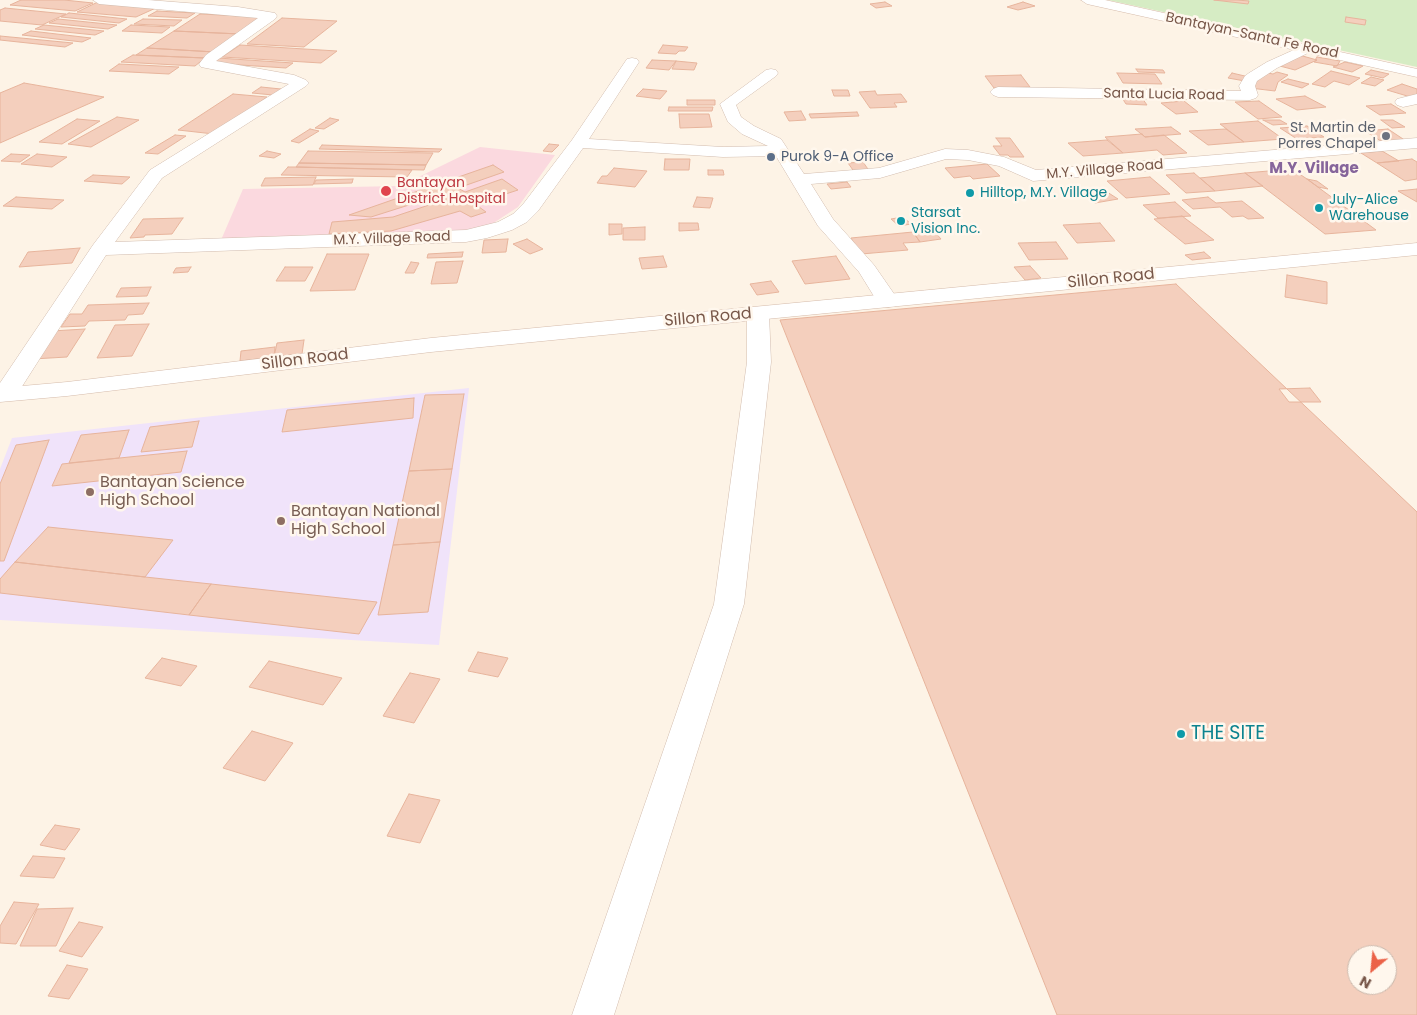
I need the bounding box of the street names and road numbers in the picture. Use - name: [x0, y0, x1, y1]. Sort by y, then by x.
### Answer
- street label: Bantayan-Santa Fe Road: [1164, 9, 1340, 63]
- street label: Santa Lucia Road: [1103, 86, 1225, 104]
- street label: M.Y. Village Road: [1046, 157, 1164, 183]
- street label: M.Y. Village Road: [333, 229, 451, 249]
- street label: Sillon Road: [1066, 265, 1156, 293]
- street label: Sillon Road: [664, 305, 752, 331]
- street label: Sillon Road: [260, 345, 350, 375]

